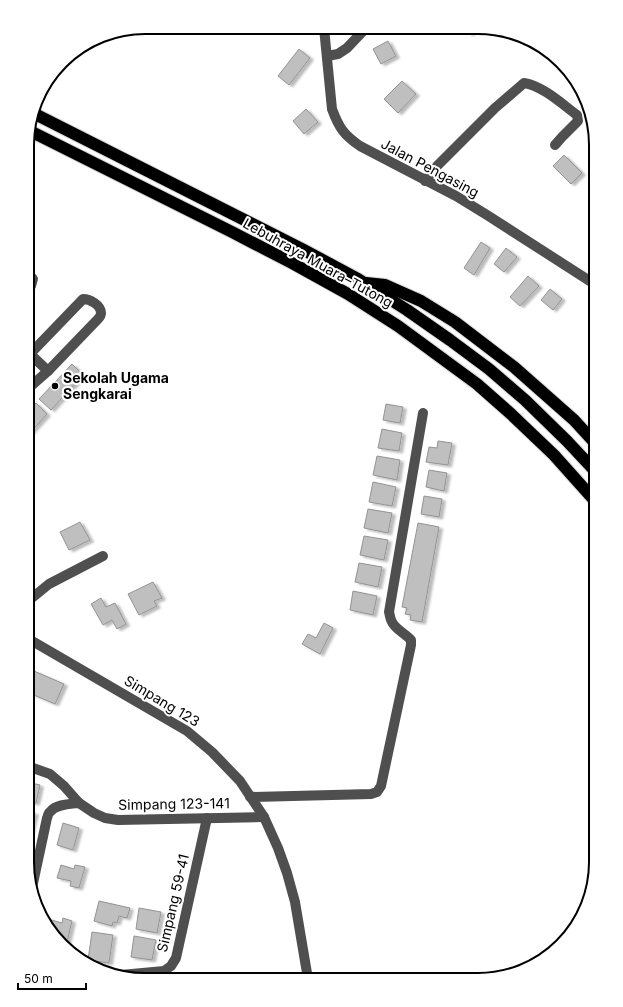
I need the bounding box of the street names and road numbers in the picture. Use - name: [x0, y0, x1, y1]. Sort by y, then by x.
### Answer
- street label: Jalan Pengasing: [378, 135, 482, 201]
- street label: Lebuhraya Muara–Tutong: [240, 214, 396, 311]
- street label: Simpang 123: [121, 671, 203, 730]
- street label: Simpang 123-141: [118, 794, 230, 813]
- street label: Simpang 59-41: [153, 852, 192, 954]

